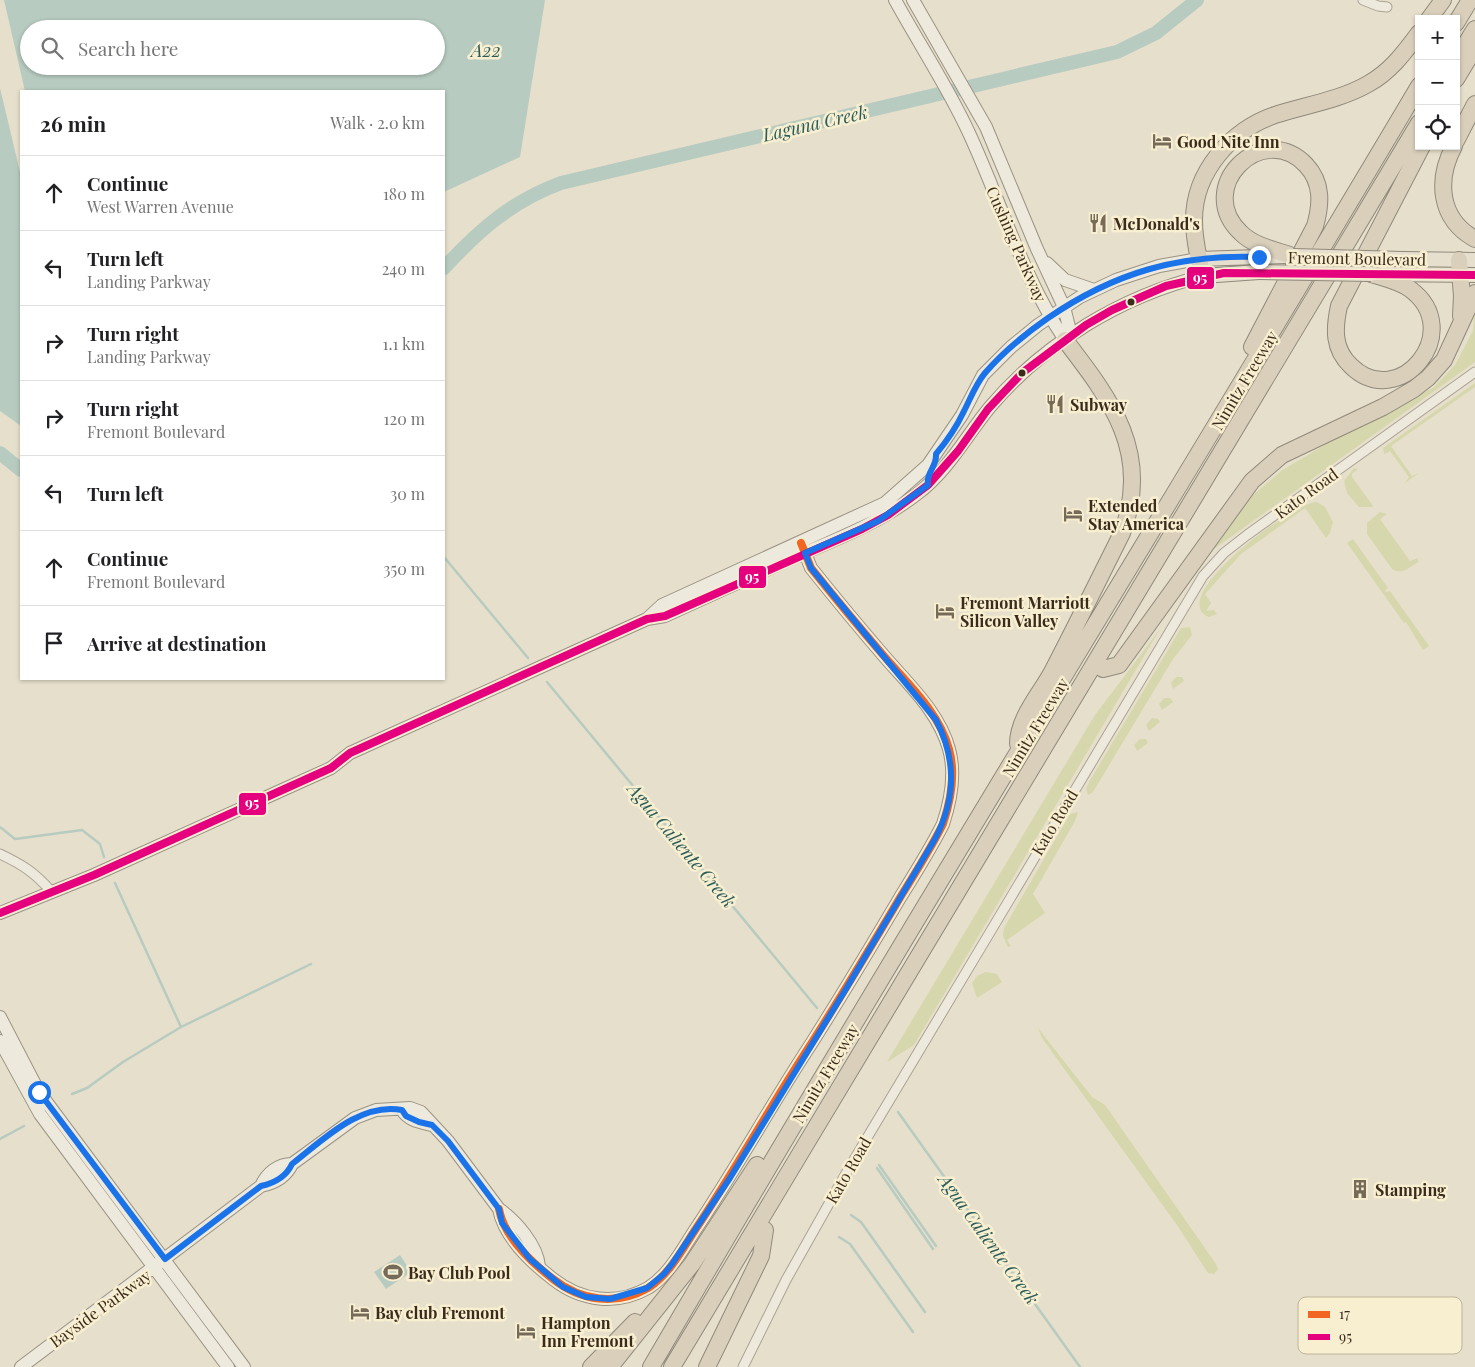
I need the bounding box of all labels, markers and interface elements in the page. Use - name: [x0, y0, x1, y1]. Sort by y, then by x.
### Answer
- map controls: [1415, 15, 1460, 150]
- button: +: [1415, 15, 1460, 60]
- search box: [20, 20, 445, 75]
- icon: search: [38, 34, 66, 62]
- text: Search here: [78, 35, 178, 61]
- water label: A22: [469, 38, 501, 62]
- button: −: [1415, 60, 1460, 105]
- water label: Laguna Creek: [759, 99, 870, 147]
- button: locate: [1415, 105, 1460, 150]
- text: 26 min: [40, 109, 106, 137]
- text: Walk · 2.0 km: [330, 112, 425, 133]
- hotel icon: Good Nite Inn: [1151, 130, 1173, 152]
- place label: Good Nite Inn: [1177, 131, 1280, 152]
- text: Continue: [87, 170, 168, 196]
- icon: ahead: [40, 179, 68, 207]
- text: 180 m: [383, 183, 425, 204]
- street label: Cushing Parkway: [982, 183, 1052, 305]
- text: West Warren Avenue: [87, 196, 234, 217]
- restaurant icon: McDonald's: [1087, 212, 1109, 234]
- place label: McDonald's: [1113, 213, 1200, 234]
- text: Turn left: [87, 245, 164, 271]
- route end: [1248, 246, 1271, 269]
- street label: Fremont Boulevard: [1288, 246, 1426, 270]
- icon: left: [40, 254, 68, 282]
- text: 240 m: [382, 258, 425, 279]
- line badge: 95: [1186, 266, 1215, 290]
- text: 95: [1193, 268, 1207, 287]
- text: Landing Parkway: [87, 271, 211, 292]
- unlabelled marker: [1126, 297, 1136, 307]
- text: Turn right: [87, 320, 179, 346]
- street label: Nimitz Freeway: [1206, 327, 1282, 433]
- icon: right: [40, 329, 68, 357]
- text: 1.1 km: [383, 333, 425, 354]
- text: Landing Parkway: [87, 346, 211, 367]
- unlabelled marker: [1017, 368, 1027, 378]
- restaurant icon: Subway: [1044, 393, 1066, 415]
- place label: Subway: [1070, 394, 1128, 415]
- text: Turn right: [87, 395, 179, 421]
- icon: right: [40, 404, 68, 432]
- text: 120 m: [384, 408, 425, 429]
- text: Fremont Boulevard: [87, 421, 225, 442]
- street label: Kato Road: [1270, 463, 1342, 523]
- icon: left: [40, 479, 68, 507]
- text: Turn left: [87, 480, 164, 506]
- text: 30 m: [390, 483, 425, 504]
- place label: Extended Stay America: [1088, 495, 1185, 534]
- hotel icon: Extended Stay America: [1062, 503, 1084, 525]
- text: Continue: [87, 545, 168, 571]
- icon: ahead: [40, 554, 68, 582]
- text: 350 m: [383, 558, 425, 579]
- line badge: 95: [738, 565, 767, 589]
- text: 95: [745, 567, 759, 586]
- text: Fremont Boulevard: [87, 571, 225, 592]
- place label: Fremont Marriott Silicon Valley: [960, 592, 1091, 631]
- hotel icon: Fremont Marriott Silicon Valley: [934, 600, 956, 622]
- icon: arrive: [40, 629, 68, 657]
- text: Arrive at destination: [87, 630, 267, 656]
- street label: Nimitz Freeway: [997, 674, 1073, 780]
- water label: Agua Caliente Creek: [621, 776, 741, 912]
- street label: Kato Road: [1026, 785, 1082, 859]
- line badge: 95: [238, 792, 267, 816]
- text: 95: [245, 793, 259, 812]
- street label: Nimitz Freeway: [787, 1020, 863, 1126]
- route start: [28, 1081, 51, 1104]
- street label: Kato Road: [821, 1133, 875, 1207]
- water label: Agua Caliente Creek: [932, 1167, 1045, 1309]
- building icon: Stamping: [1349, 1178, 1371, 1200]
- place label: Stamping: [1375, 1179, 1446, 1200]
- sports icon: Bay Club Pool: [382, 1261, 404, 1283]
- place label: Bay Club Pool: [408, 1262, 510, 1283]
- street label: Bayside Parkway: [45, 1264, 155, 1352]
- legend: [1298, 1297, 1462, 1354]
- hotel icon: Bay club Fremont: [349, 1301, 371, 1323]
- place label: Bay club Fremont: [375, 1302, 505, 1323]
- text: 17: [1339, 1304, 1350, 1323]
- place label: Hampton Inn Fremont: [541, 1312, 634, 1351]
- hotel icon: Hampton Inn Fremont: [515, 1320, 537, 1342]
- text: 95: [1339, 1327, 1352, 1346]

